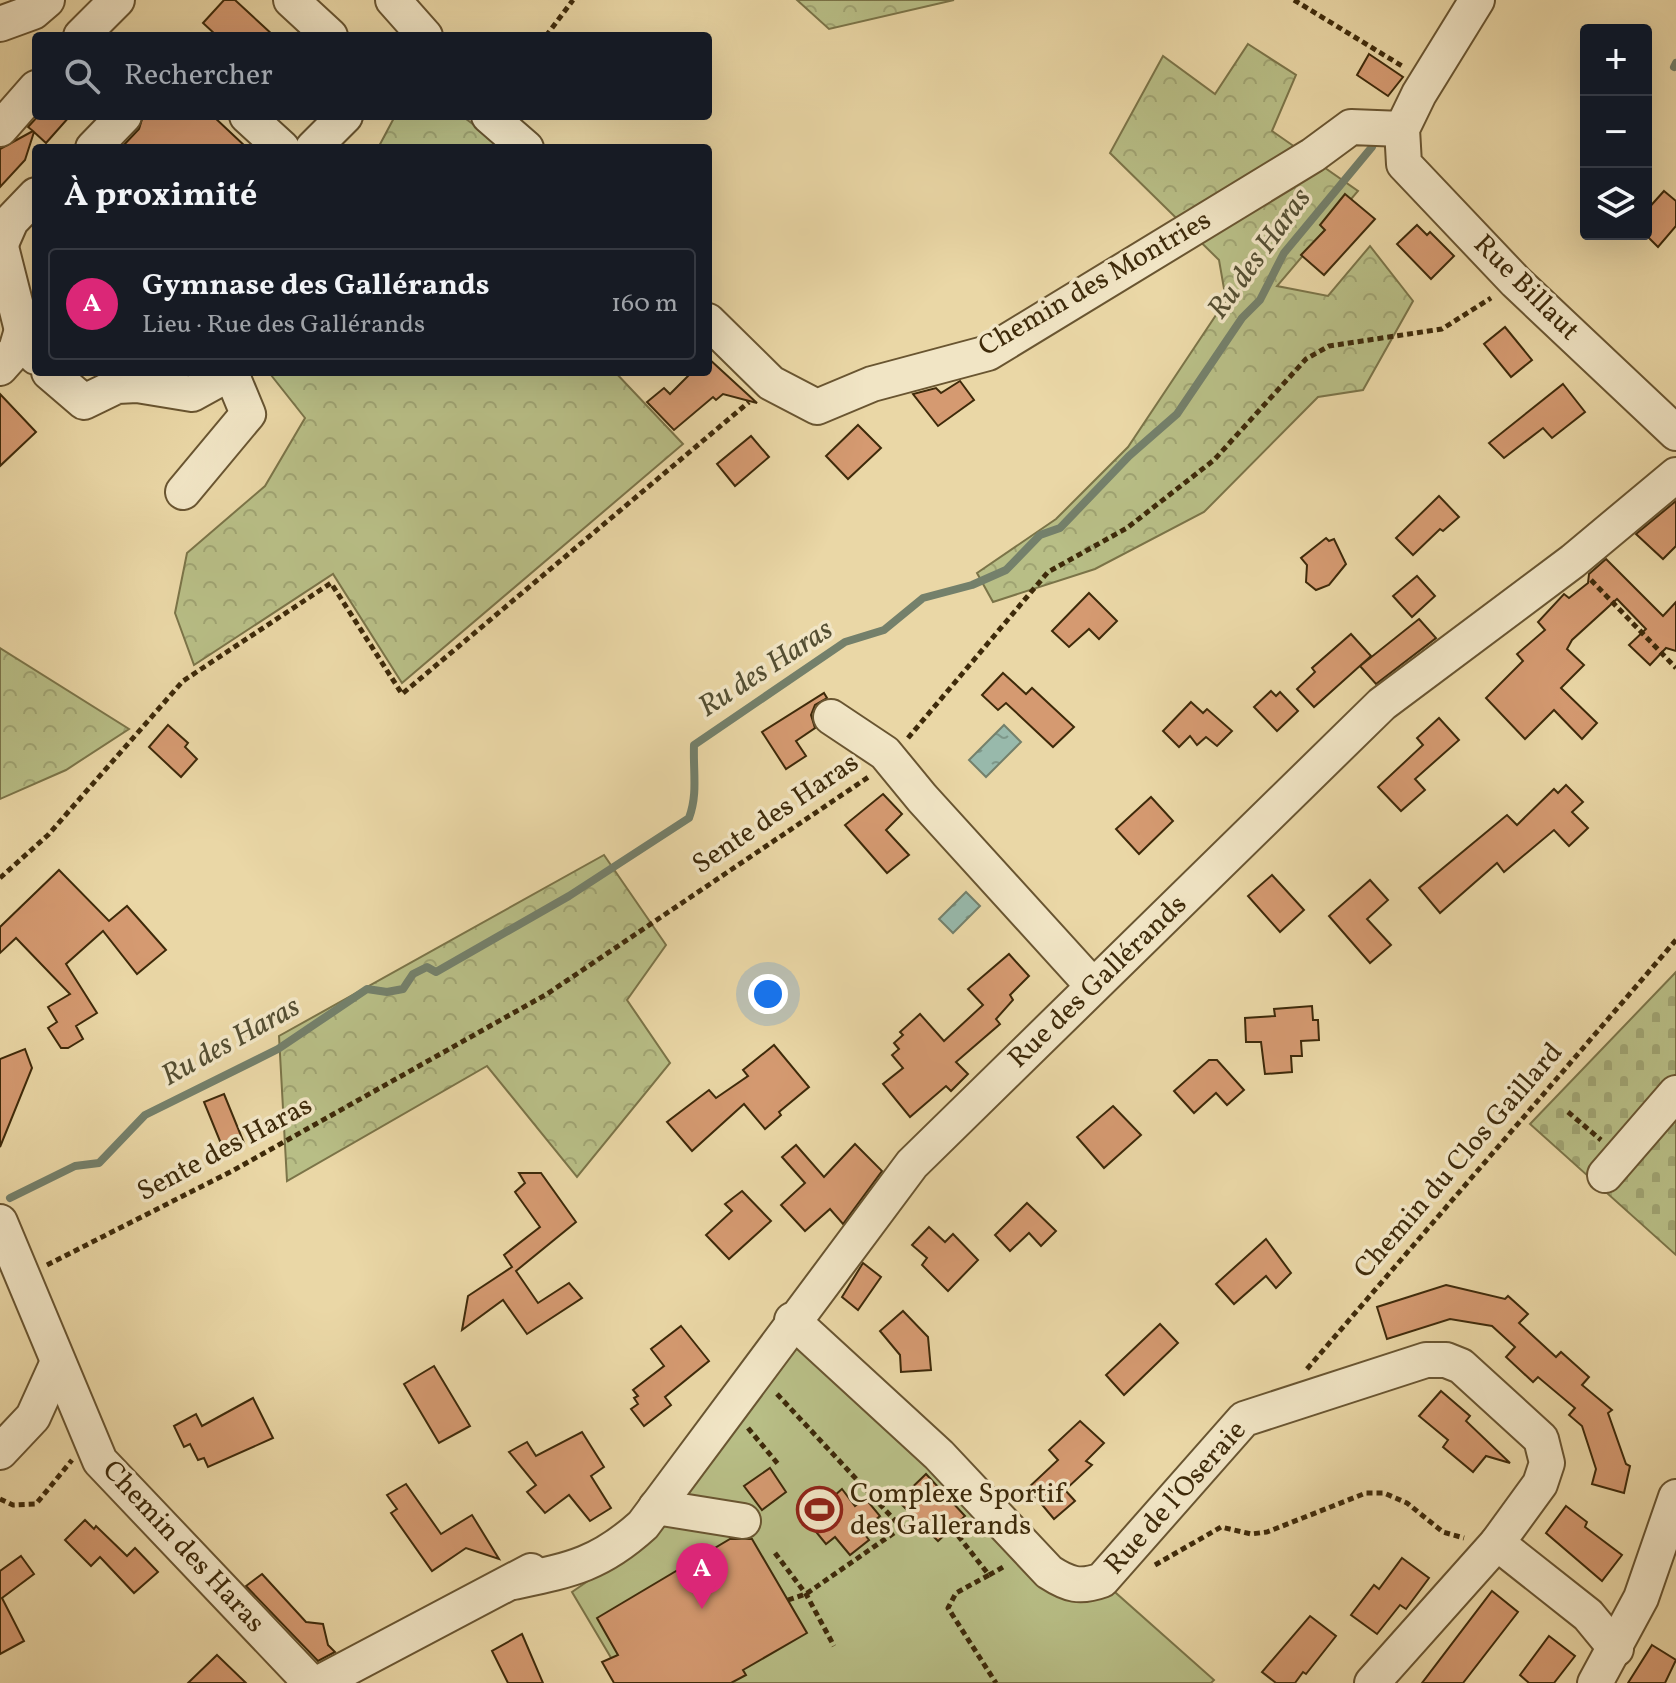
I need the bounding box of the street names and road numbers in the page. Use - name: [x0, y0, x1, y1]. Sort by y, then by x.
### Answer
- street label: Chemin des Montries: [971, 201, 1219, 367]
- street label: Rue Billaut: [1464, 226, 1588, 350]
- street label: Sente des Haras: [685, 744, 867, 884]
- street label: Rue des Gallérands: [1000, 886, 1196, 1078]
- street label: Chemin du Clos Gaillard: [1345, 1035, 1573, 1287]
- street label: Sente des Haras: [131, 1086, 319, 1212]
- street label: Rue de l'Oseraie: [1096, 1412, 1256, 1584]
- street label: Chemin des Haras: [93, 1452, 273, 1642]

